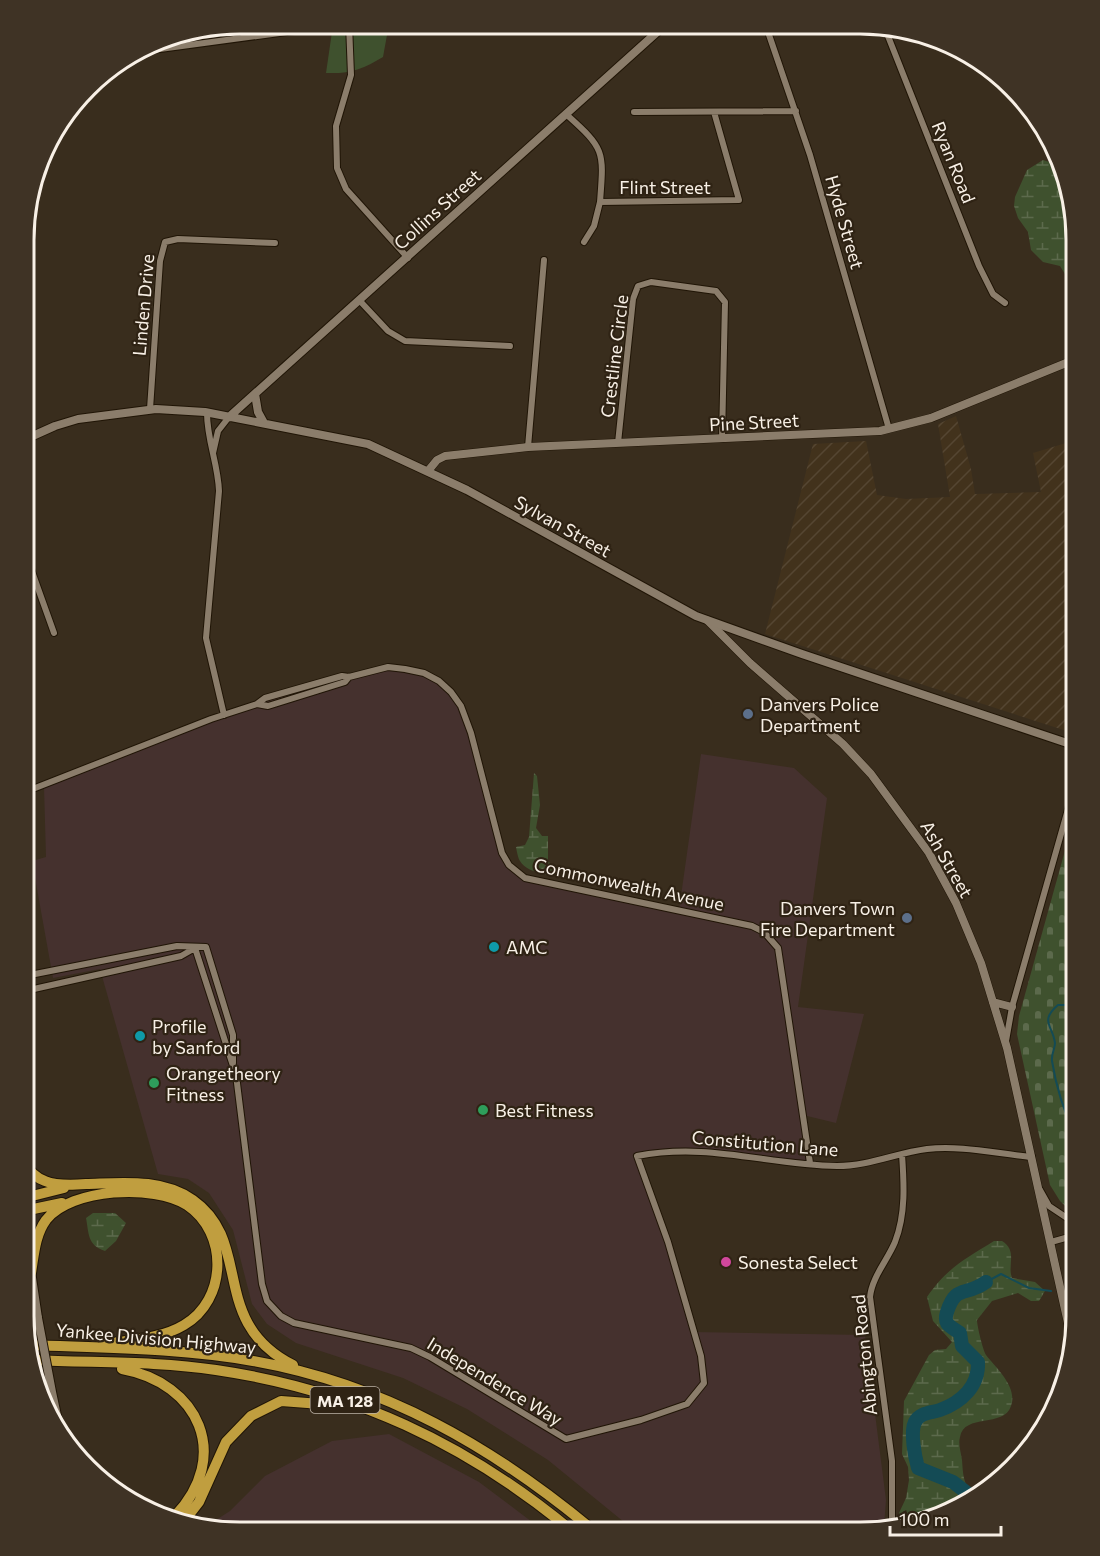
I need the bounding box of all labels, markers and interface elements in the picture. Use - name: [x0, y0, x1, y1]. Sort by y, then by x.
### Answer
- street label: Ryan Road: [928, 118, 980, 206]
- street label: Collins Street: [389, 164, 485, 254]
- street label: Hyde Street: [821, 172, 869, 272]
- street label: Flint Street: [619, 176, 711, 198]
- street label: Linden Drive: [128, 253, 158, 357]
- street label: Crestline Circle: [596, 293, 632, 419]
- street label: Pine Street: [708, 409, 800, 435]
- street label: Sylvan Street: [511, 490, 615, 562]
- place label: Danvers Police Department: [760, 693, 879, 736]
- marker: Danvers Police Department: [741, 707, 755, 721]
- street label: Ash Street: [916, 817, 978, 901]
- street label: Commonwealth Avenue: [532, 853, 726, 915]
- place label: Danvers Town Fire Department: [760, 897, 895, 940]
- marker: Danvers Town Fire Department: [900, 911, 914, 925]
- place label: AMC: [506, 936, 548, 958]
- marker: AMC: [487, 940, 501, 954]
- place label: Profile by Sanford: [152, 1015, 240, 1058]
- marker: Profile by Sanford: [133, 1029, 147, 1043]
- place label: Orangetheory Fitness: [166, 1062, 281, 1105]
- marker: Orangetheory Fitness: [147, 1076, 161, 1090]
- place label: Best Fitness: [495, 1099, 594, 1121]
- marker: Best Fitness: [476, 1103, 490, 1117]
- street label: Constitution Lane: [691, 1126, 839, 1160]
- place label: Sonesta Select: [738, 1251, 858, 1273]
- marker: Sonesta Select: [719, 1255, 733, 1269]
- street label: Abington Road: [847, 1293, 881, 1417]
- street label: Yankee Division Highway: [55, 1318, 257, 1358]
- street label: Independence Way: [423, 1332, 567, 1430]
- road number: MA 128: [310, 1387, 380, 1413]
- scale bar: [890, 1499, 1001, 1537]
- text: 100 m: [899, 1508, 949, 1530]

